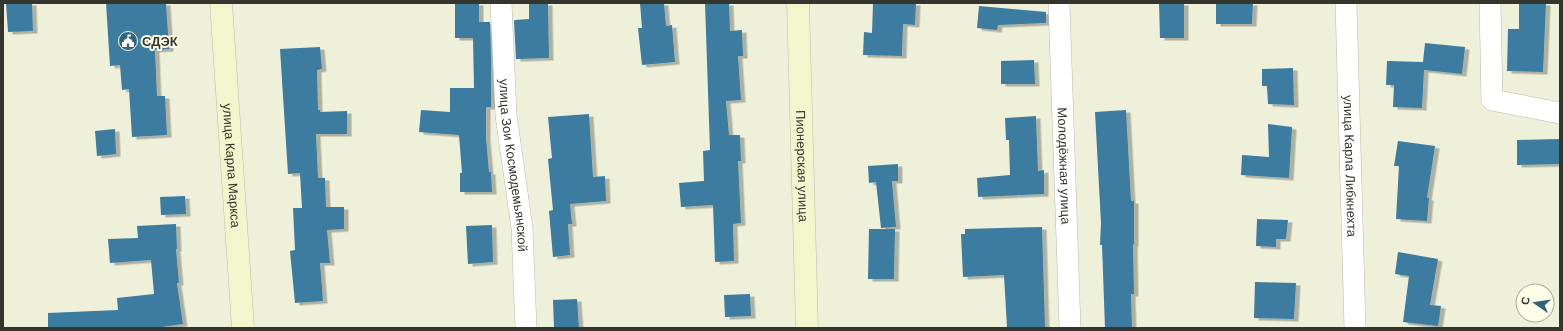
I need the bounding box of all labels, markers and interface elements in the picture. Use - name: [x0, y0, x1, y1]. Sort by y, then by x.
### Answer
- public building icon: СДЭК: [117, 30, 139, 52]
- place label: СДЭК: [142, 34, 178, 49]
- street label: улица Зои Космодемьянской: [497, 78, 530, 252]
- street label: улица Карла Либкнехта: [1341, 95, 1360, 238]
- street label: улица Карла Маркса: [220, 103, 244, 229]
- street label: Молодёжная улица: [1055, 107, 1074, 225]
- street label: Пионерская улица: [793, 110, 812, 223]
- north arrow: [1515, 283, 1555, 323]
- text: С: [1519, 295, 1532, 306]

